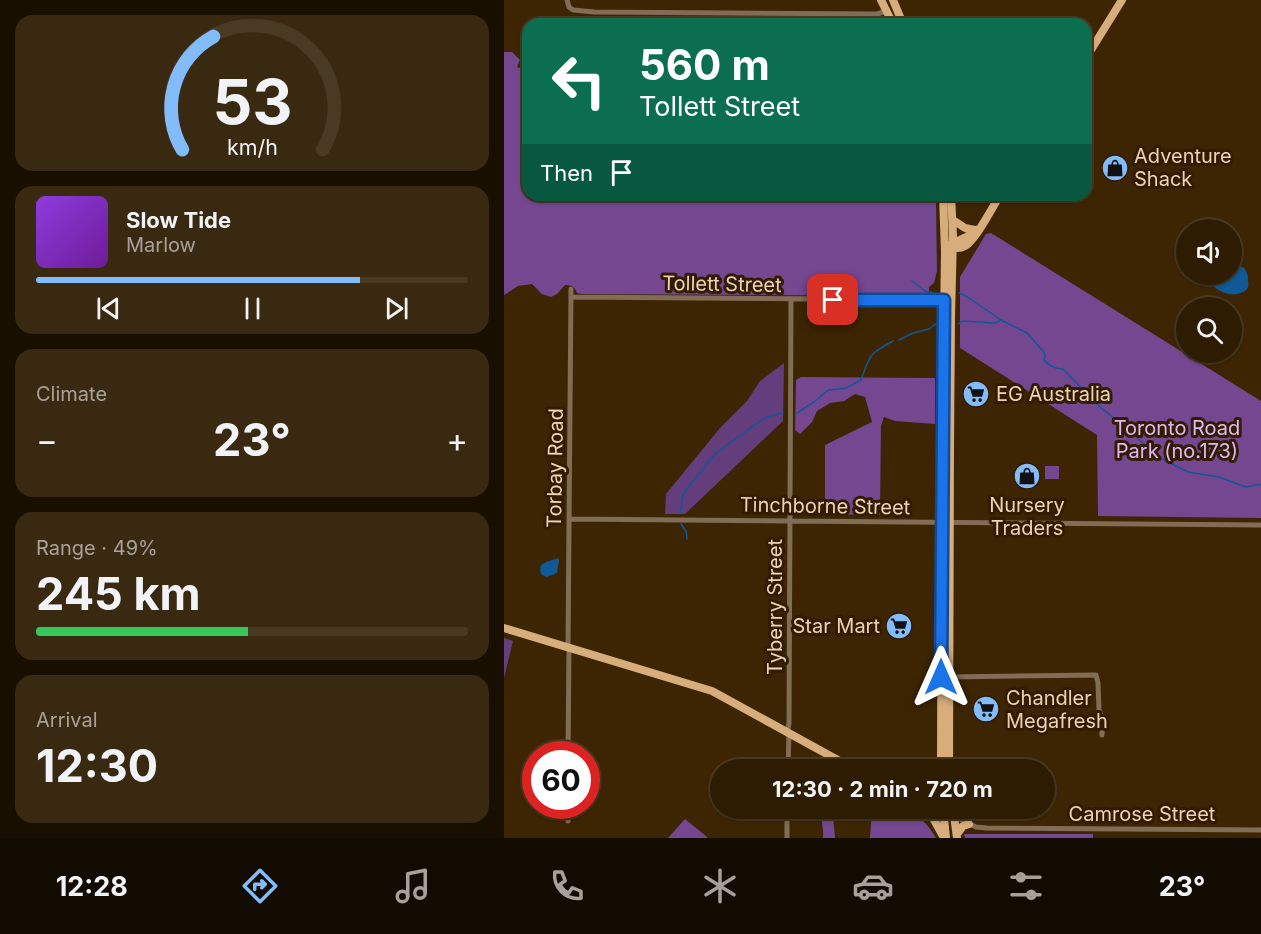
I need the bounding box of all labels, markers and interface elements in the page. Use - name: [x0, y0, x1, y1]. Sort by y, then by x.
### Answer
- text: 560 m: [639, 39, 770, 90]
- icon: left: [540, 42, 618, 120]
- text: 53: [212, 64, 292, 139]
- text: Tollett Street: [639, 90, 800, 123]
- text: km/h: [227, 134, 277, 160]
- place label: Adventure Shack: [1134, 144, 1232, 191]
- shop icon: Adventure Shack: [1100, 153, 1130, 183]
- icon: arrive: [605, 156, 638, 189]
- text: Then: [540, 160, 593, 186]
- text: Slow Tide: [126, 207, 231, 233]
- map controls: [1176, 219, 1242, 363]
- button: sound: [1176, 219, 1242, 285]
- text: Marlow: [126, 233, 196, 257]
- street label: Tollett Street: [662, 271, 782, 297]
- pin: [807, 274, 858, 325]
- icon: arrive: [816, 283, 849, 316]
- icon: previous: [92, 292, 125, 325]
- icon: pause: [236, 292, 269, 325]
- icon: next: [380, 292, 413, 325]
- button: search: [1176, 297, 1242, 363]
- supermarket icon: EG Australia: [961, 379, 991, 409]
- text: Climate: [36, 382, 107, 406]
- place label: EG Australia: [996, 382, 1111, 406]
- street label: Torbay Road: [542, 408, 568, 528]
- text: 23°: [213, 412, 291, 467]
- park label: Toronto Road Park (no.173): [1114, 416, 1240, 463]
- text: −: [36, 420, 58, 460]
- text: +: [446, 420, 468, 460]
- shop icon: Nursery Traders: [1012, 461, 1042, 491]
- street label: Tinchborne Street: [740, 493, 911, 519]
- place label: Nursery Traders: [989, 493, 1065, 540]
- text: Range · 49%: [36, 536, 158, 560]
- street label: Tyberry Street: [763, 539, 787, 675]
- text: 245 km: [36, 566, 201, 621]
- supermarket icon: Star Mart: [884, 611, 914, 641]
- place label: Star Mart: [792, 614, 880, 638]
- position arrow: [909, 645, 973, 709]
- place label: Chandler Megafresh: [1006, 686, 1108, 733]
- supermarket icon: Chandler Megafresh: [971, 694, 1001, 724]
- text: Arrival: [36, 708, 98, 732]
- text: 12:30: [36, 738, 158, 793]
- speed limit sign: 60: [522, 741, 600, 819]
- text: 12:30 · 2 min · 720 m: [772, 776, 993, 802]
- street label: Camrose Street: [1069, 802, 1216, 826]
- icon: directions: [239, 865, 281, 907]
- icon: music: [392, 865, 434, 907]
- icon: phone: [546, 865, 588, 907]
- icon: climate: [699, 865, 741, 907]
- icon: car: [852, 865, 894, 907]
- icon: filters: [1005, 865, 1047, 907]
- text: 12:28: [56, 870, 128, 903]
- text: 23°: [1159, 870, 1205, 903]

